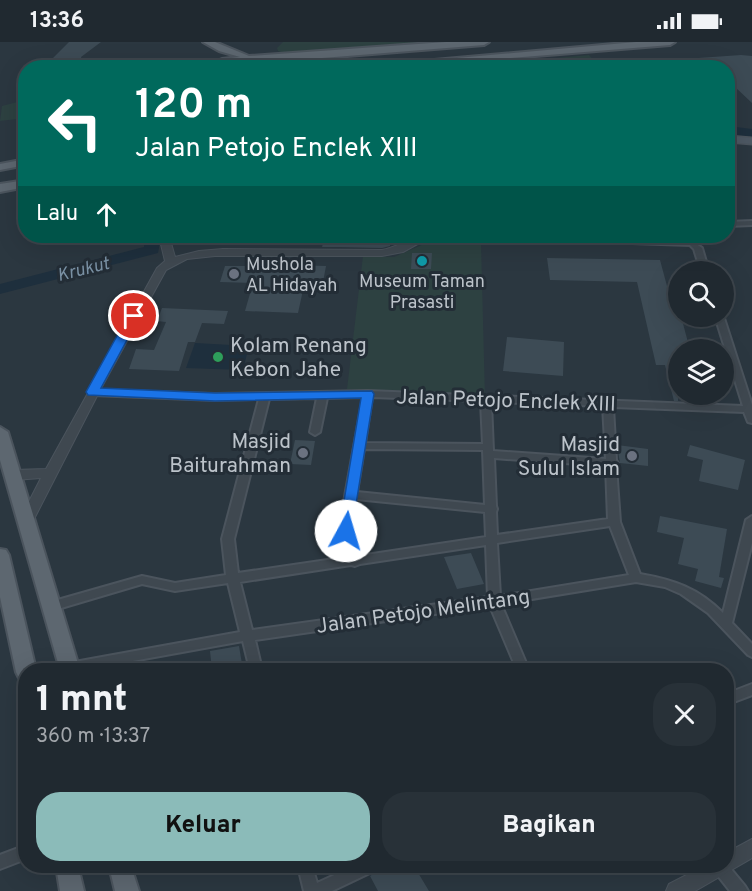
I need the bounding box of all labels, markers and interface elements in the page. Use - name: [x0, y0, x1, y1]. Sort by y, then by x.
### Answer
- text: 13:36: [30, 8, 84, 35]
- text: 120 m: [135, 80, 252, 133]
- icon: left: [36, 84, 114, 162]
- text: Jalan Petojo Enclek XIII: [135, 132, 418, 166]
- icon: ahead: [90, 198, 123, 231]
- text: Lalu: [36, 201, 78, 228]
- water label: Krukut: [55, 253, 113, 288]
- place label: Mushola AL Hidayah: [246, 254, 337, 298]
- marker: Museum Taman Prasasti: [415, 254, 429, 268]
- map controls: [668, 261, 734, 405]
- button: search: [668, 261, 734, 327]
- marker: Mushola AL Hidayah: [227, 267, 241, 281]
- place label: Museum Taman Prasasti: [359, 271, 485, 315]
- pin: [108, 290, 159, 341]
- icon: arrive: [117, 299, 150, 332]
- place label: Kolam Renang Kebon Jahe: [230, 333, 367, 384]
- button: layers: [668, 339, 734, 405]
- marker: Kolam Renang Kebon Jahe: [211, 350, 225, 364]
- street label: Jalan Petojo Enclek XIII: [396, 384, 616, 419]
- place label: Masjid Baiturahman: [169, 429, 291, 480]
- place label: Masjid Sulul Islam: [518, 432, 620, 483]
- marker: Masjid Baiturahman: [296, 446, 310, 460]
- marker: Masjid Sulul Islam: [625, 449, 639, 463]
- position arrow: [314, 499, 378, 563]
- street label: Jalan Petojo Melintang: [315, 584, 532, 641]
- text: 1 mnt: [36, 678, 127, 724]
- button: close: [653, 683, 716, 746]
- text: 360 m · 13:37: [36, 724, 150, 750]
- button: Keluar: [36, 792, 370, 861]
- button: Bagikan: [382, 792, 716, 861]

